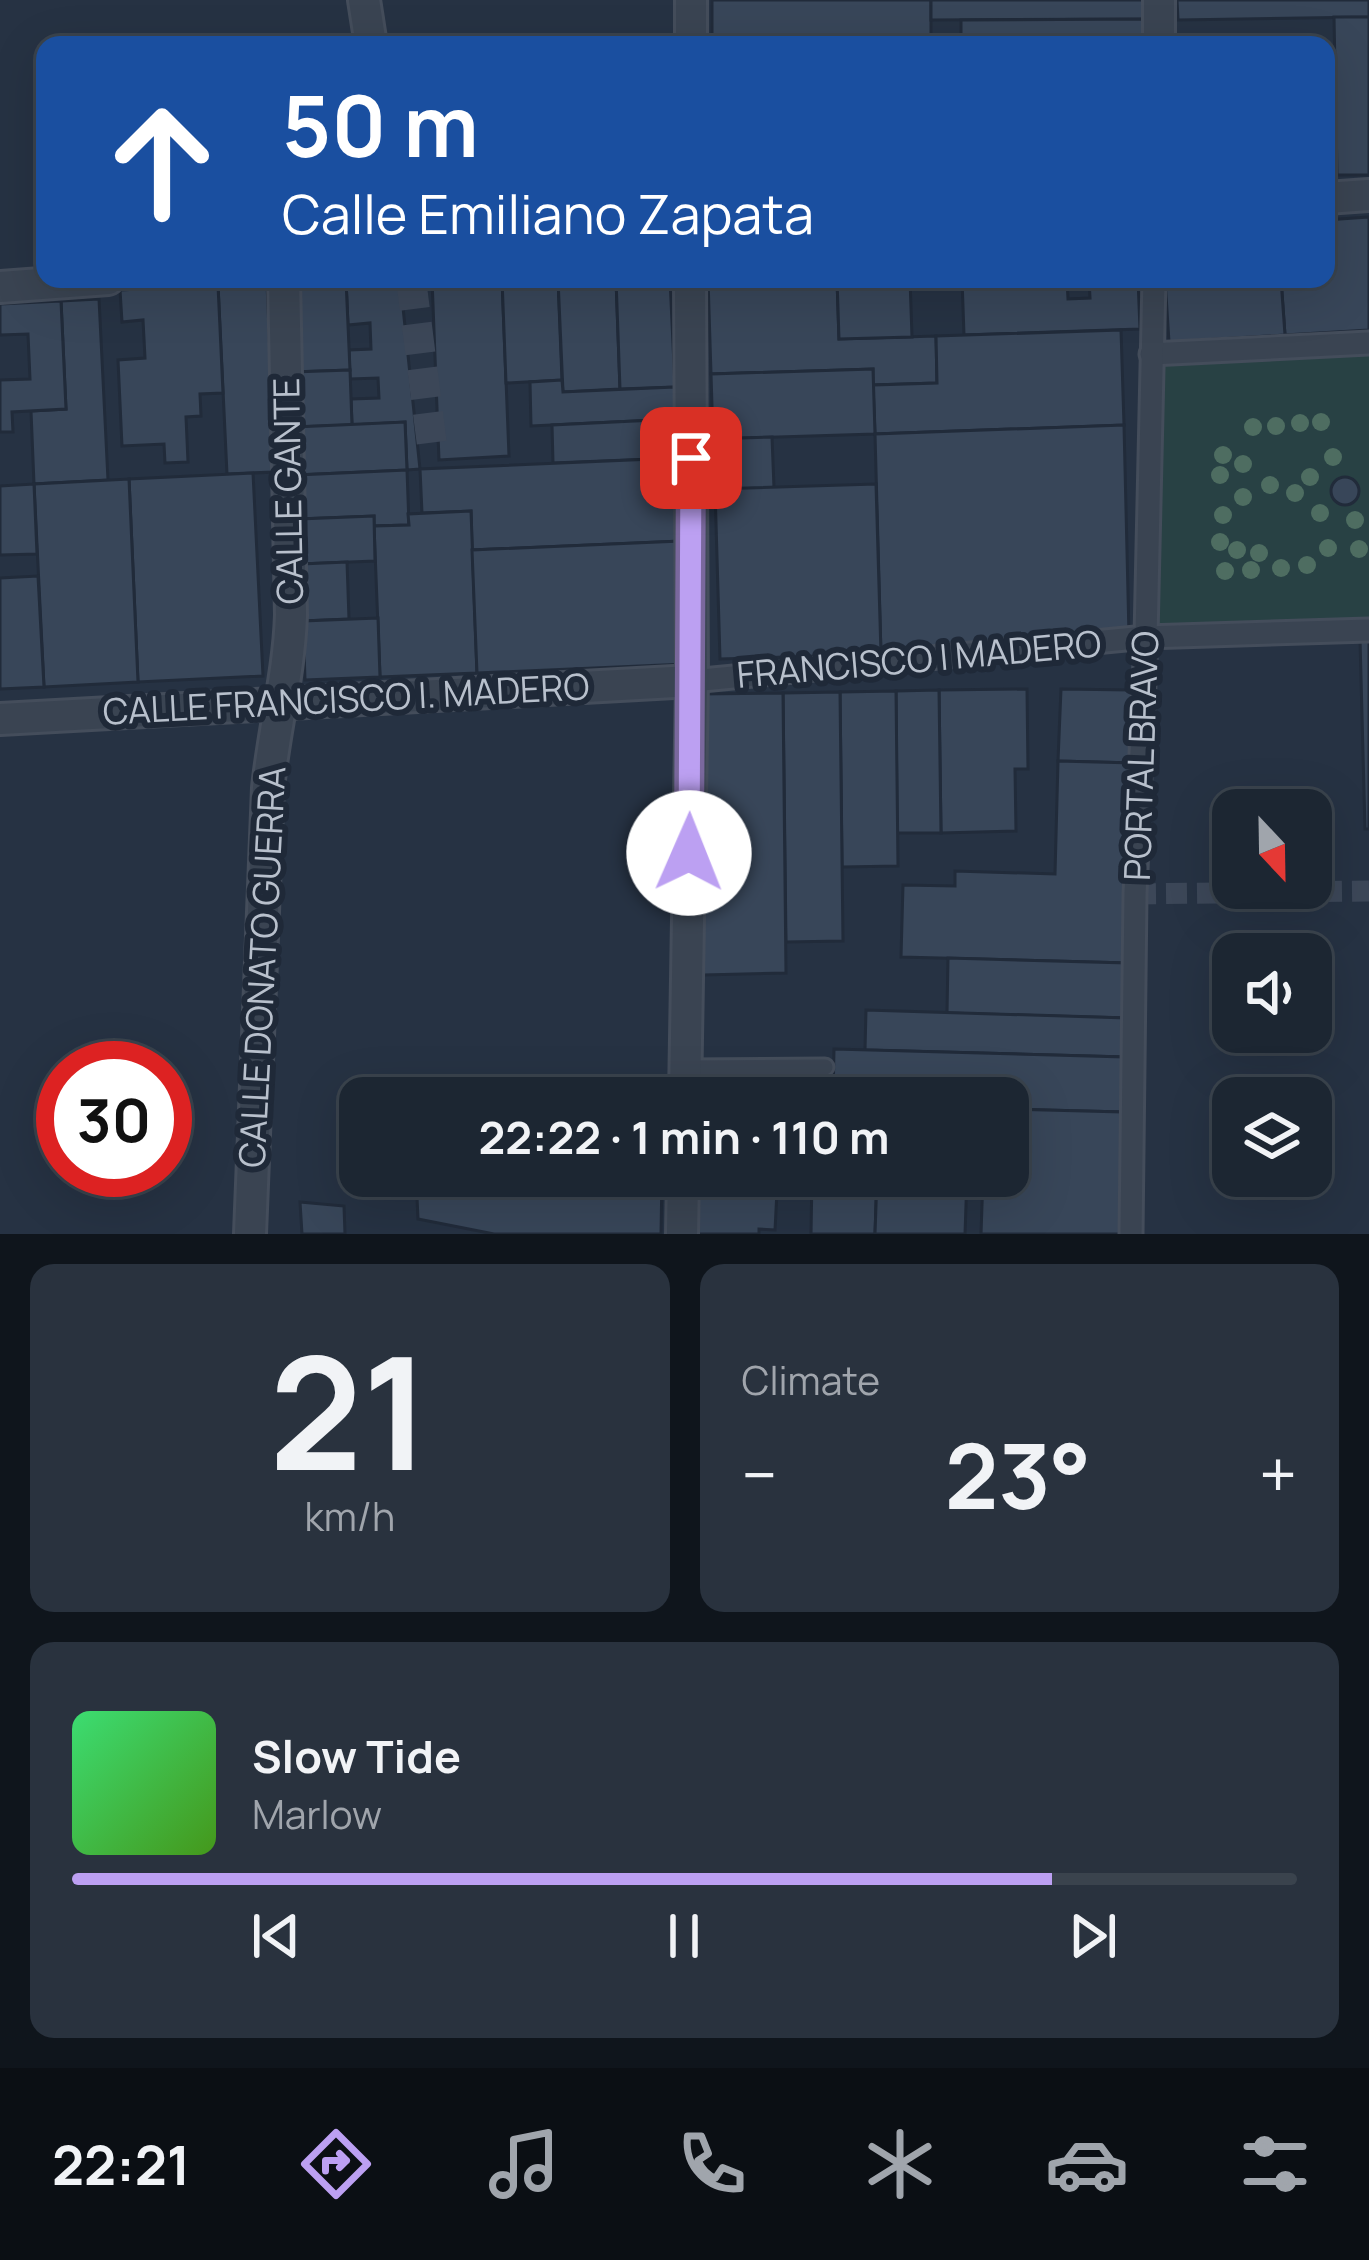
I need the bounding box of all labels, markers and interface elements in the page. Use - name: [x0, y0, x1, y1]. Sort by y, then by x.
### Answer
- text: 50 m: [282, 67, 479, 182]
- icon: ahead: [84, 84, 240, 240]
- text: Calle Emiliano Zapata: [282, 176, 814, 250]
- street label: CALLE GANTE: [261, 377, 314, 605]
- pin: [640, 407, 742, 509]
- icon: arrive: [658, 425, 724, 491]
- street label: FRANCISCO I MADERO: [735, 618, 1103, 699]
- street label: PORTAL BRAVO: [1112, 630, 1169, 882]
- street label: CALLE FRANCISCO I. MADERO: [101, 661, 591, 736]
- street label: CALLE DONATO GUERRA: [227, 765, 296, 1169]
- north arrow: [1212, 789, 1332, 909]
- map controls: [1212, 789, 1332, 1197]
- position arrow: [626, 790, 752, 916]
- button: sound: [1212, 933, 1332, 1053]
- speed limit sign: 30: [36, 1041, 192, 1197]
- button: layers: [1212, 1077, 1332, 1197]
- text: 22:22 · 1 min · 110 m: [478, 1106, 890, 1168]
- text: 21: [269, 1304, 430, 1517]
- text: Climate: [742, 1353, 880, 1407]
- text: 23°: [945, 1413, 1091, 1536]
- text: −: [742, 1429, 777, 1519]
- text: +: [1259, 1429, 1297, 1519]
- text: km/h: [304, 1489, 395, 1543]
- text: Slow Tide: [252, 1725, 461, 1787]
- text: Marlow: [252, 1787, 382, 1841]
- icon: previous: [243, 1903, 309, 1969]
- icon: pause: [651, 1903, 717, 1969]
- icon: next: [1060, 1903, 1126, 1969]
- icon: directions: [294, 2122, 378, 2206]
- icon: music: [482, 2122, 566, 2206]
- icon: phone: [670, 2122, 754, 2206]
- icon: climate: [858, 2122, 942, 2206]
- icon: car: [1045, 2122, 1129, 2206]
- icon: filters: [1233, 2122, 1317, 2206]
- text: 22:21: [52, 2127, 191, 2201]

